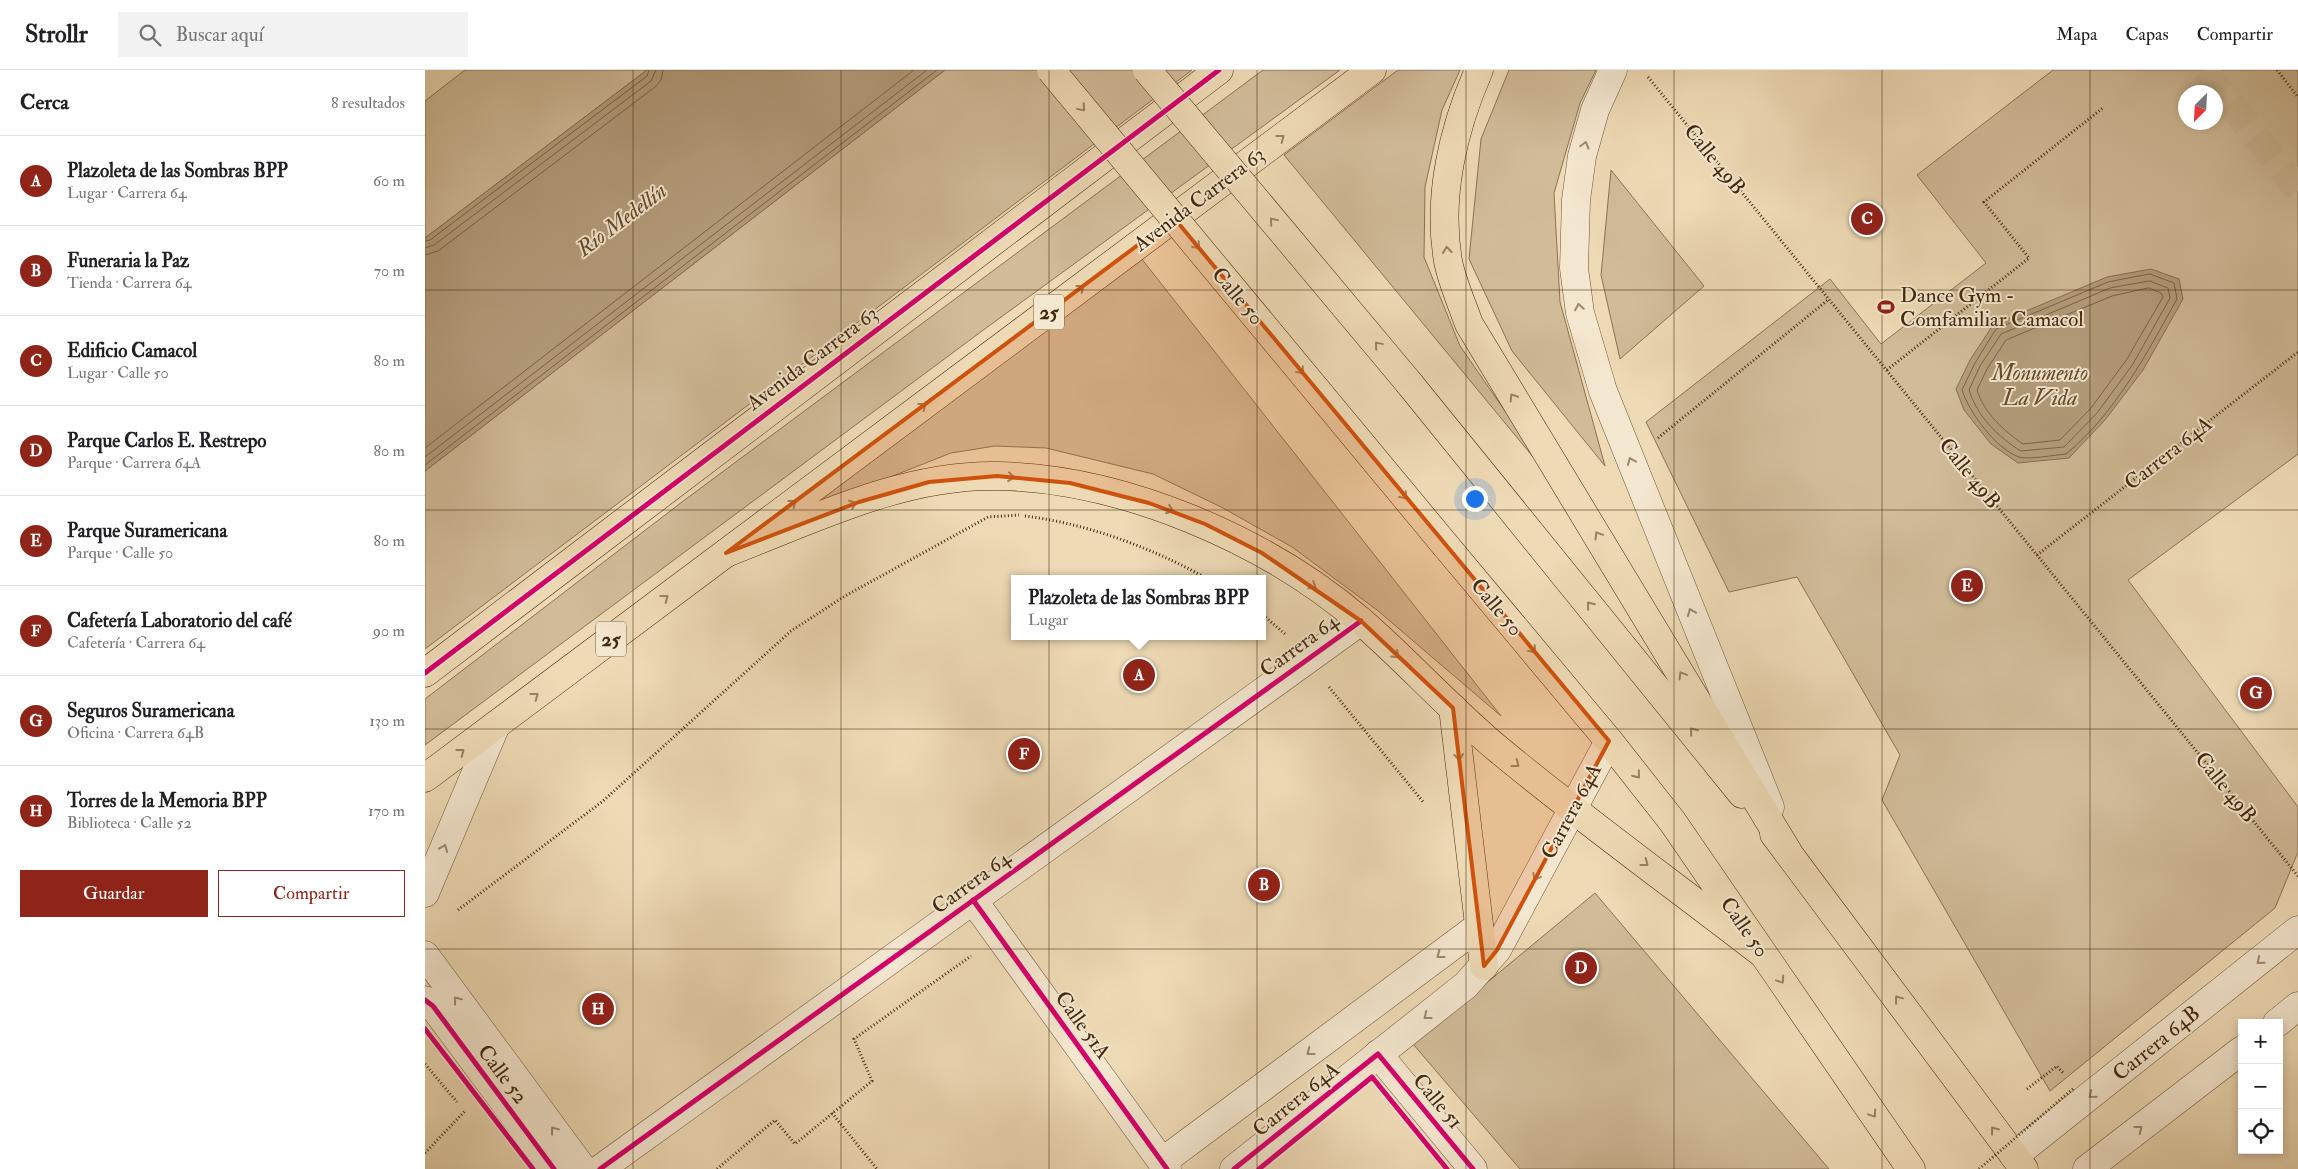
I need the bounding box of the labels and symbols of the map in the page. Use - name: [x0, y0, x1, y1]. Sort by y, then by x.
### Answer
- north arrow: [2178, 85, 2223, 130]
- one-way arrow: [1076, 102, 1085, 111]
- street label: Calle 49B: [1678, 118, 1751, 200]
- one-way arrow: [1275, 135, 1285, 144]
- street label: Avenida Carrera 63: [1127, 141, 1271, 258]
- one-way arrow: [1579, 142, 1589, 150]
- water label: Río Medellín: [570, 177, 672, 263]
- pin: C: [1851, 200, 1883, 238]
- one-way arrow: [1270, 217, 1279, 226]
- one-way arrow: [1191, 240, 1199, 249]
- one-way arrow: [1442, 246, 1453, 254]
- street label: Calle 50: [1206, 262, 1270, 331]
- place label: Dance Gym - Comfamiliar Camacol: [1900, 282, 2084, 333]
- one-way arrow: [1075, 285, 1084, 293]
- road number: 25: [1034, 294, 1064, 330]
- sports icon: Dance Gym - Comfamiliar Camacol: [1876, 297, 1896, 317]
- street label: Avenida Carrera 63: [740, 300, 884, 417]
- one-way arrow: [1575, 302, 1585, 311]
- one-way arrow: [1374, 342, 1383, 351]
- water label: Monumento La Vida: [1990, 359, 2088, 412]
- one-way arrow: [1295, 365, 1303, 374]
- one-way arrow: [1509, 393, 1519, 402]
- one-way arrow: [917, 403, 927, 412]
- street label: Carrera 64A: [2119, 411, 2218, 496]
- street label: Calle 49B: [1933, 432, 2006, 514]
- one-way arrow: [1626, 457, 1637, 466]
- one-way arrow: [1008, 471, 1016, 482]
- your location: [1462, 486, 1488, 512]
- one-way arrow: [1399, 490, 1407, 499]
- one-way arrow: [787, 500, 797, 509]
- one-way arrow: [848, 500, 856, 510]
- one-way arrow: [1165, 504, 1174, 515]
- one-way arrow: [1595, 532, 1605, 541]
- pin: E: [1951, 567, 1983, 605]
- street label: Calle 50: [1465, 573, 1529, 642]
- one-way arrow: [1308, 580, 1317, 589]
- one-way arrow: [659, 596, 668, 604]
- one-way arrow: [1587, 602, 1596, 611]
- street label: Carrera 64: [1255, 607, 1345, 683]
- one-way arrow: [1687, 608, 1697, 616]
- road number: 25: [596, 622, 626, 656]
- one-way arrow: [1528, 645, 1537, 654]
- one-way arrow: [1391, 649, 1400, 658]
- pin: A: [1123, 656, 1155, 694]
- one-way arrow: [1678, 671, 1688, 680]
- pin: G: [2240, 674, 2272, 712]
- one-way arrow: [529, 693, 539, 702]
- one-way arrow: [1689, 728, 1698, 737]
- pin: F: [1008, 735, 1040, 773]
- street label: Calle 49B: [2189, 746, 2262, 828]
- one-way arrow: [455, 749, 464, 757]
- one-way arrow: [1453, 753, 1464, 761]
- one-way arrow: [1510, 758, 1520, 767]
- street label: Carrera 64A: [1535, 759, 1608, 864]
- one-way arrow: [1631, 769, 1640, 779]
- one-way arrow: [437, 844, 448, 853]
- street label: Carrera 64: [927, 844, 1017, 920]
- one-way arrow: [1639, 858, 1648, 866]
- pin: B: [1248, 866, 1280, 904]
- one-way arrow: [1532, 871, 1542, 880]
- street label: Calle 50: [1714, 892, 1775, 963]
- one-way arrow: [1436, 949, 1446, 958]
- pin: D: [1565, 949, 1597, 987]
- one-way arrow: [2257, 955, 2266, 963]
- one-way arrow: [1775, 974, 1784, 983]
- street label: Calle 51A: [1049, 986, 1116, 1065]
- pin: H: [582, 990, 614, 1028]
- one-way arrow: [1895, 995, 1904, 1005]
- one-way arrow: [454, 996, 463, 1006]
- street label: Carrera 64B: [2107, 1000, 2206, 1087]
- one-way arrow: [1424, 1010, 1433, 1018]
- street label: Calle 52: [471, 1039, 534, 1109]
- one-way arrow: [1306, 1046, 1316, 1055]
- street label: Carrera 64A: [1247, 1056, 1345, 1143]
- street label: Calle 51: [1407, 1068, 1469, 1135]
- one-way arrow: [2089, 1089, 2098, 1097]
- one-way arrow: [1867, 1108, 1876, 1117]
- one-way arrow: [2134, 1125, 2143, 1134]
- one-way arrow: [552, 1127, 560, 1136]
- one-way arrow: [1992, 1127, 2000, 1136]

